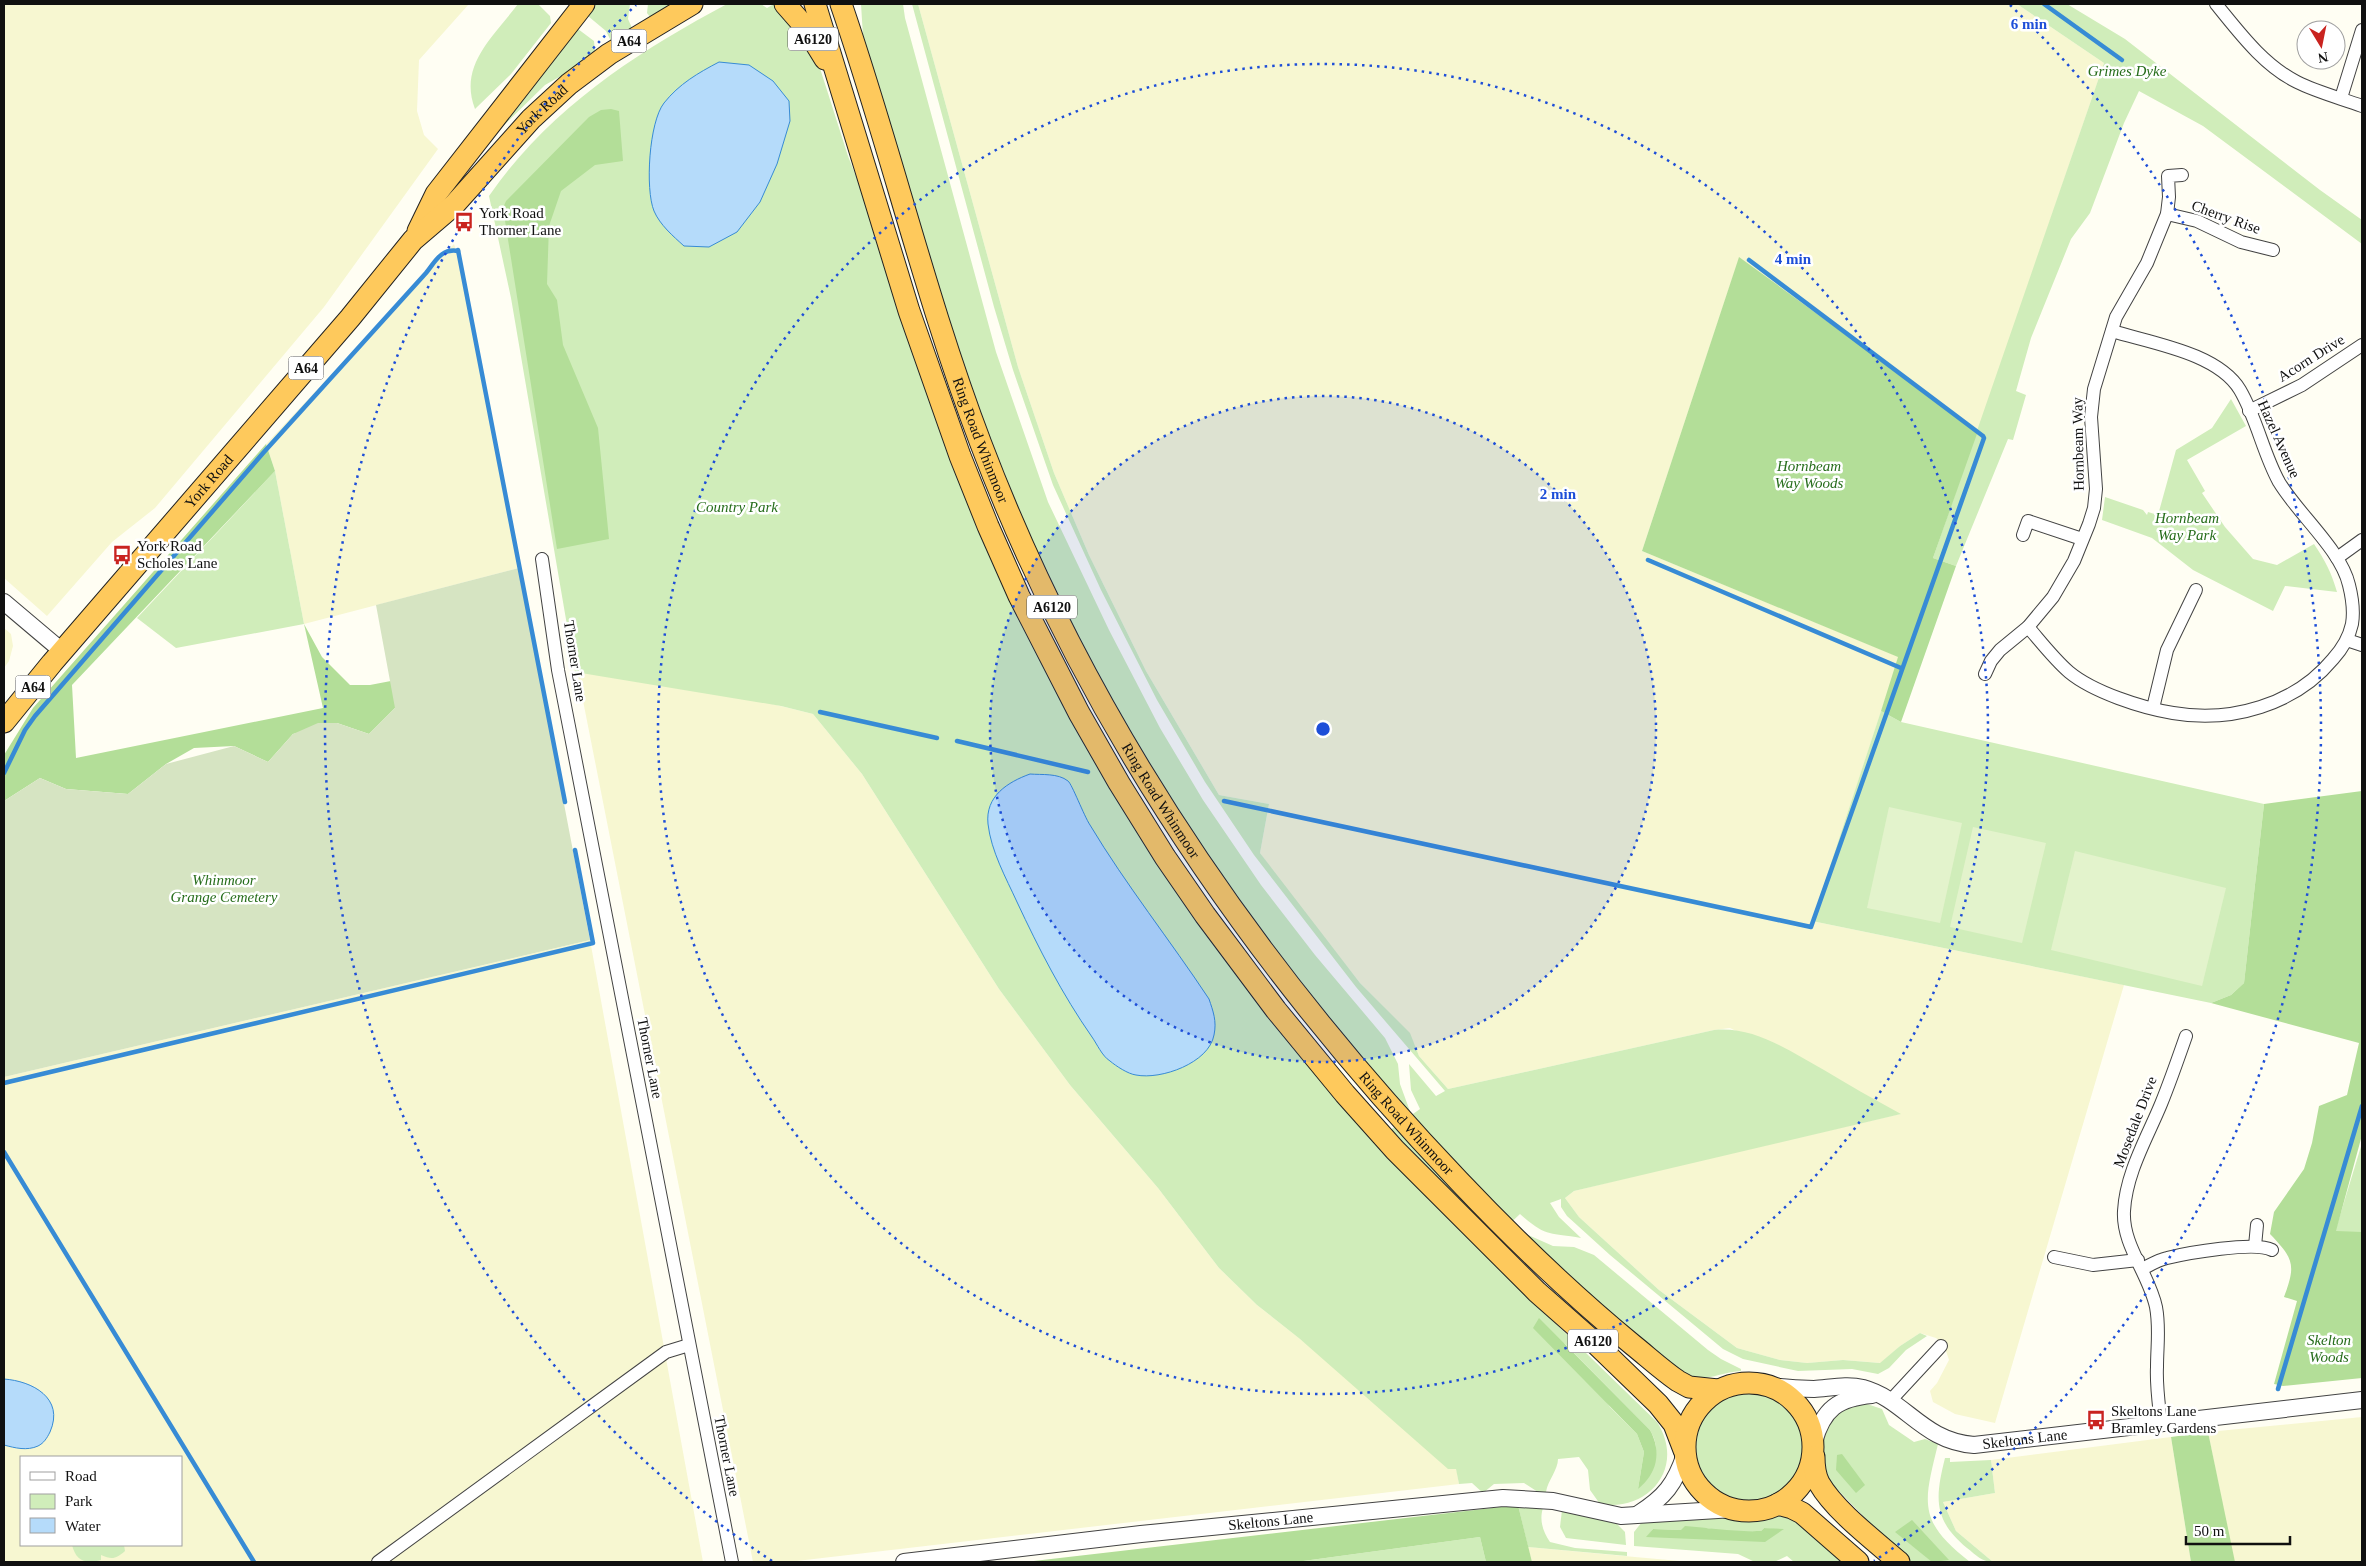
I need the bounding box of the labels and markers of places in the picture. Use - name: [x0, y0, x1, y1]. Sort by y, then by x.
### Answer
- place label: York Road Thorner Lane: [479, 205, 561, 238]
- bus stop icon: York Road Thorner Lane: [453, 211, 475, 233]
- place label: York Road Scholes Lane: [137, 538, 218, 571]
- bus stop icon: York Road Scholes Lane: [111, 544, 133, 566]
- centre of rings: [1314, 720, 1332, 738]
- place label: Skeltons Lane Bramley Gardens: [2111, 1403, 2217, 1436]
- bus stop icon: Skeltons Lane Bramley Gardens: [2085, 1409, 2107, 1431]

